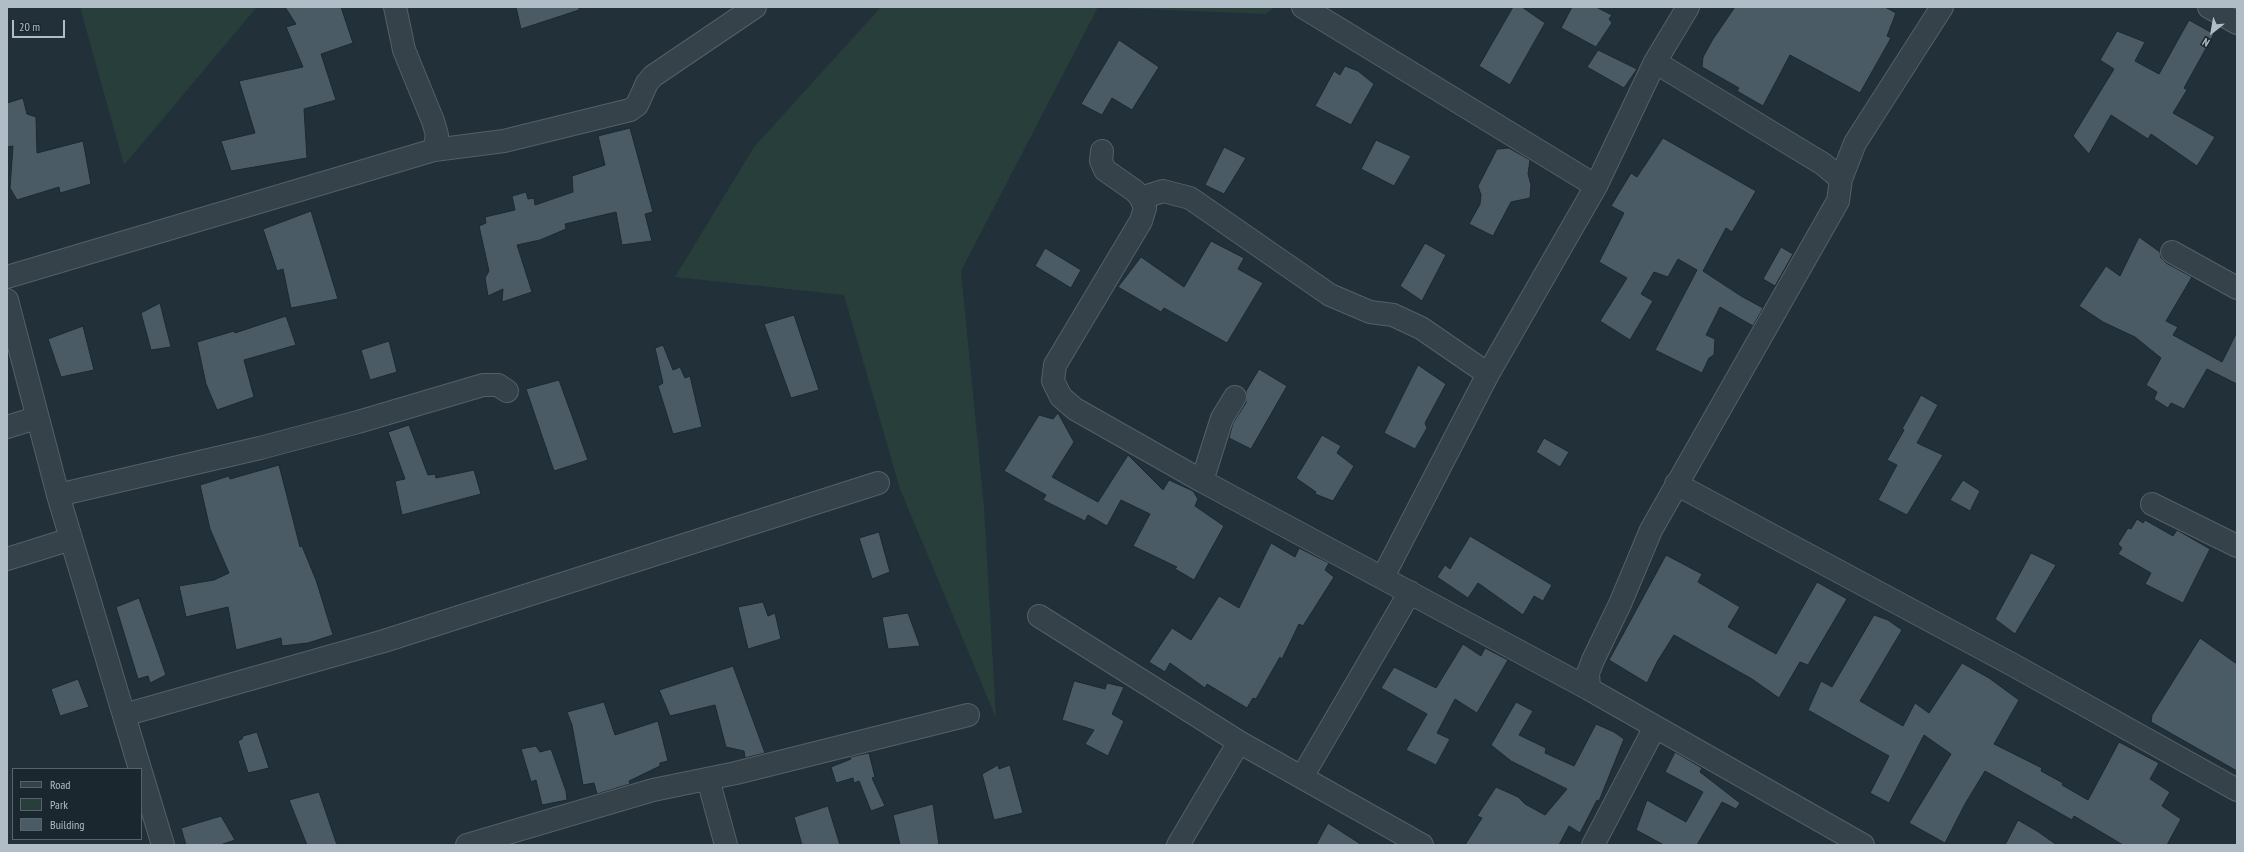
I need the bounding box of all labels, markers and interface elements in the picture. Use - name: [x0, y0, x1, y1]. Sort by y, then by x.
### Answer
- scale bar: [14, 12, 67, 38]
- north arrow: [2192, 12, 2232, 52]
- text: 20 m: [19, 19, 40, 34]
- text: N: [2200, 35, 2212, 50]
- legend: [12, 768, 142, 840]
- text: Road: [50, 777, 70, 792]
- text: Park: [50, 797, 68, 812]
- text: Building: [50, 817, 85, 832]

